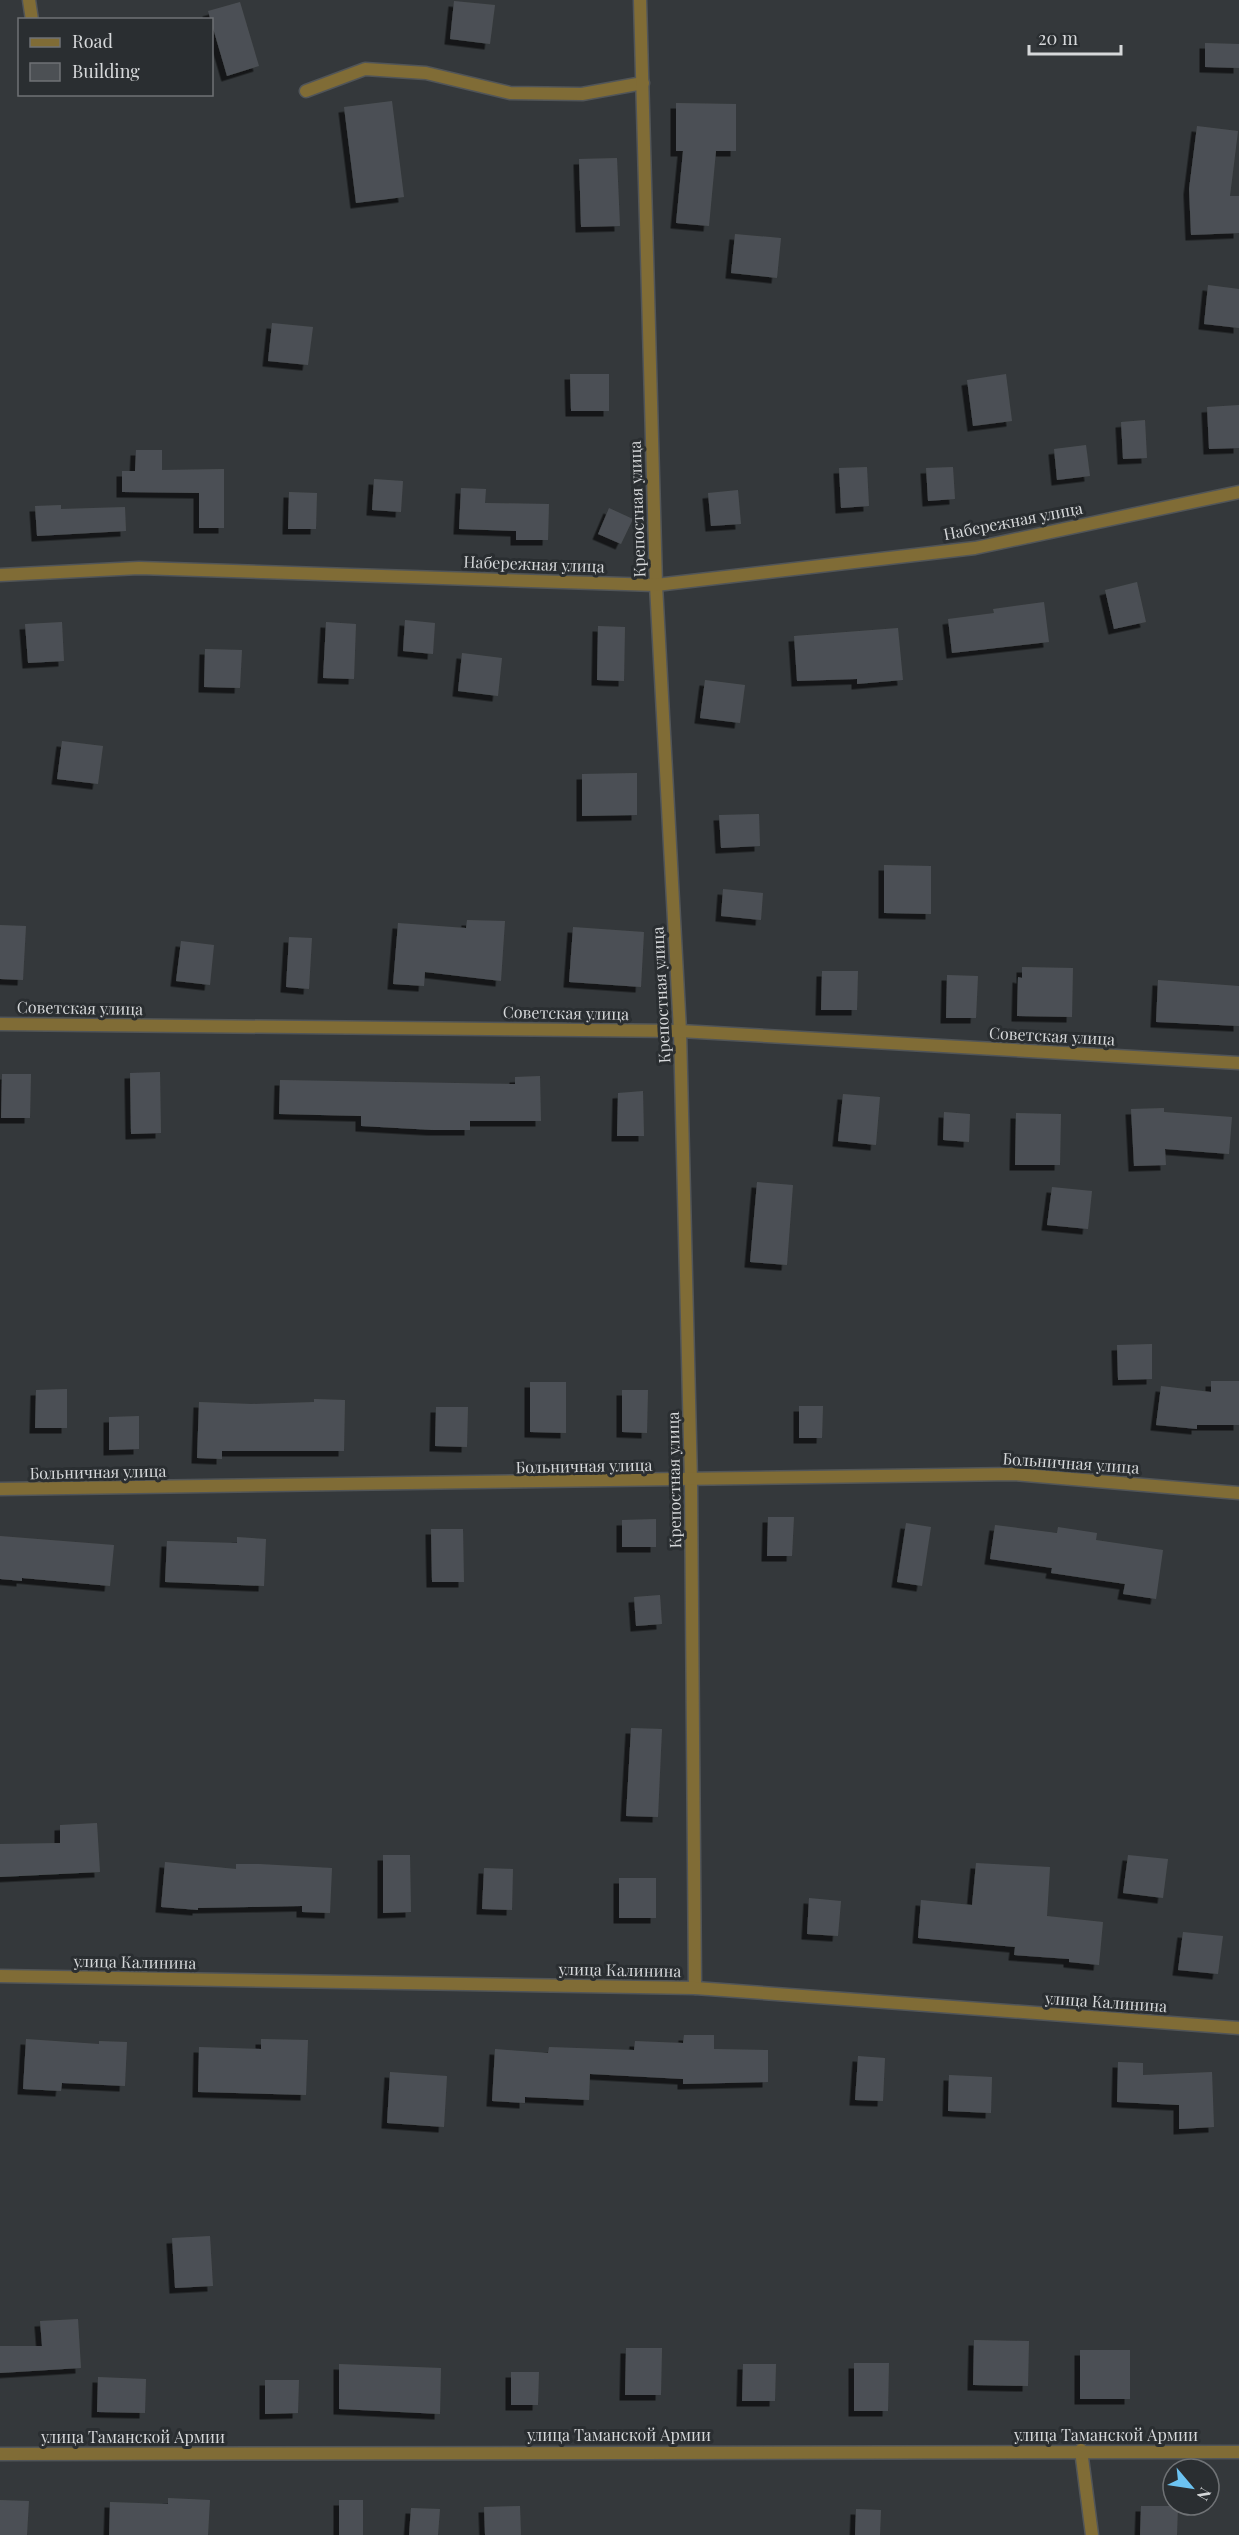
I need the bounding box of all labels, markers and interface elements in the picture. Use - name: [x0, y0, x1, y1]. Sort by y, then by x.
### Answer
- legend: [18, 18, 213, 96]
- scale bar: [1029, 18, 1120, 56]
- text: 20 m: [1038, 26, 1078, 50]
- text: Road: [72, 29, 113, 53]
- text: Building: [72, 59, 140, 83]
- street label: Крепостная улица: [624, 440, 649, 578]
- street label: Набережная улица: [942, 497, 1084, 544]
- street label: Набережная улица: [463, 551, 605, 576]
- street label: Крепостная улица: [646, 926, 675, 1064]
- street label: Советская улица: [17, 996, 143, 1019]
- street label: Советская улица: [503, 1001, 629, 1024]
- street label: Советская улица: [988, 1022, 1116, 1049]
- street label: Крепостная улица: [662, 1411, 685, 1549]
- street label: Больничная улица: [1002, 1447, 1140, 1478]
- street label: Больничная улица: [515, 1454, 653, 1477]
- street label: Больничная улица: [29, 1460, 167, 1483]
- street label: улица Калинина: [73, 1950, 196, 1973]
- street label: улица Калинина: [558, 1958, 681, 1981]
- street label: улица Калинина: [1043, 1987, 1168, 2016]
- street label: улица Таманской Армии: [526, 2424, 711, 2445]
- street label: улица Таманской Армии: [1013, 2424, 1198, 2445]
- street label: улица Таманской Армии: [40, 2426, 225, 2447]
- north arrow: [1161, 2457, 1221, 2517]
- text: N: [1192, 2484, 1217, 2505]

